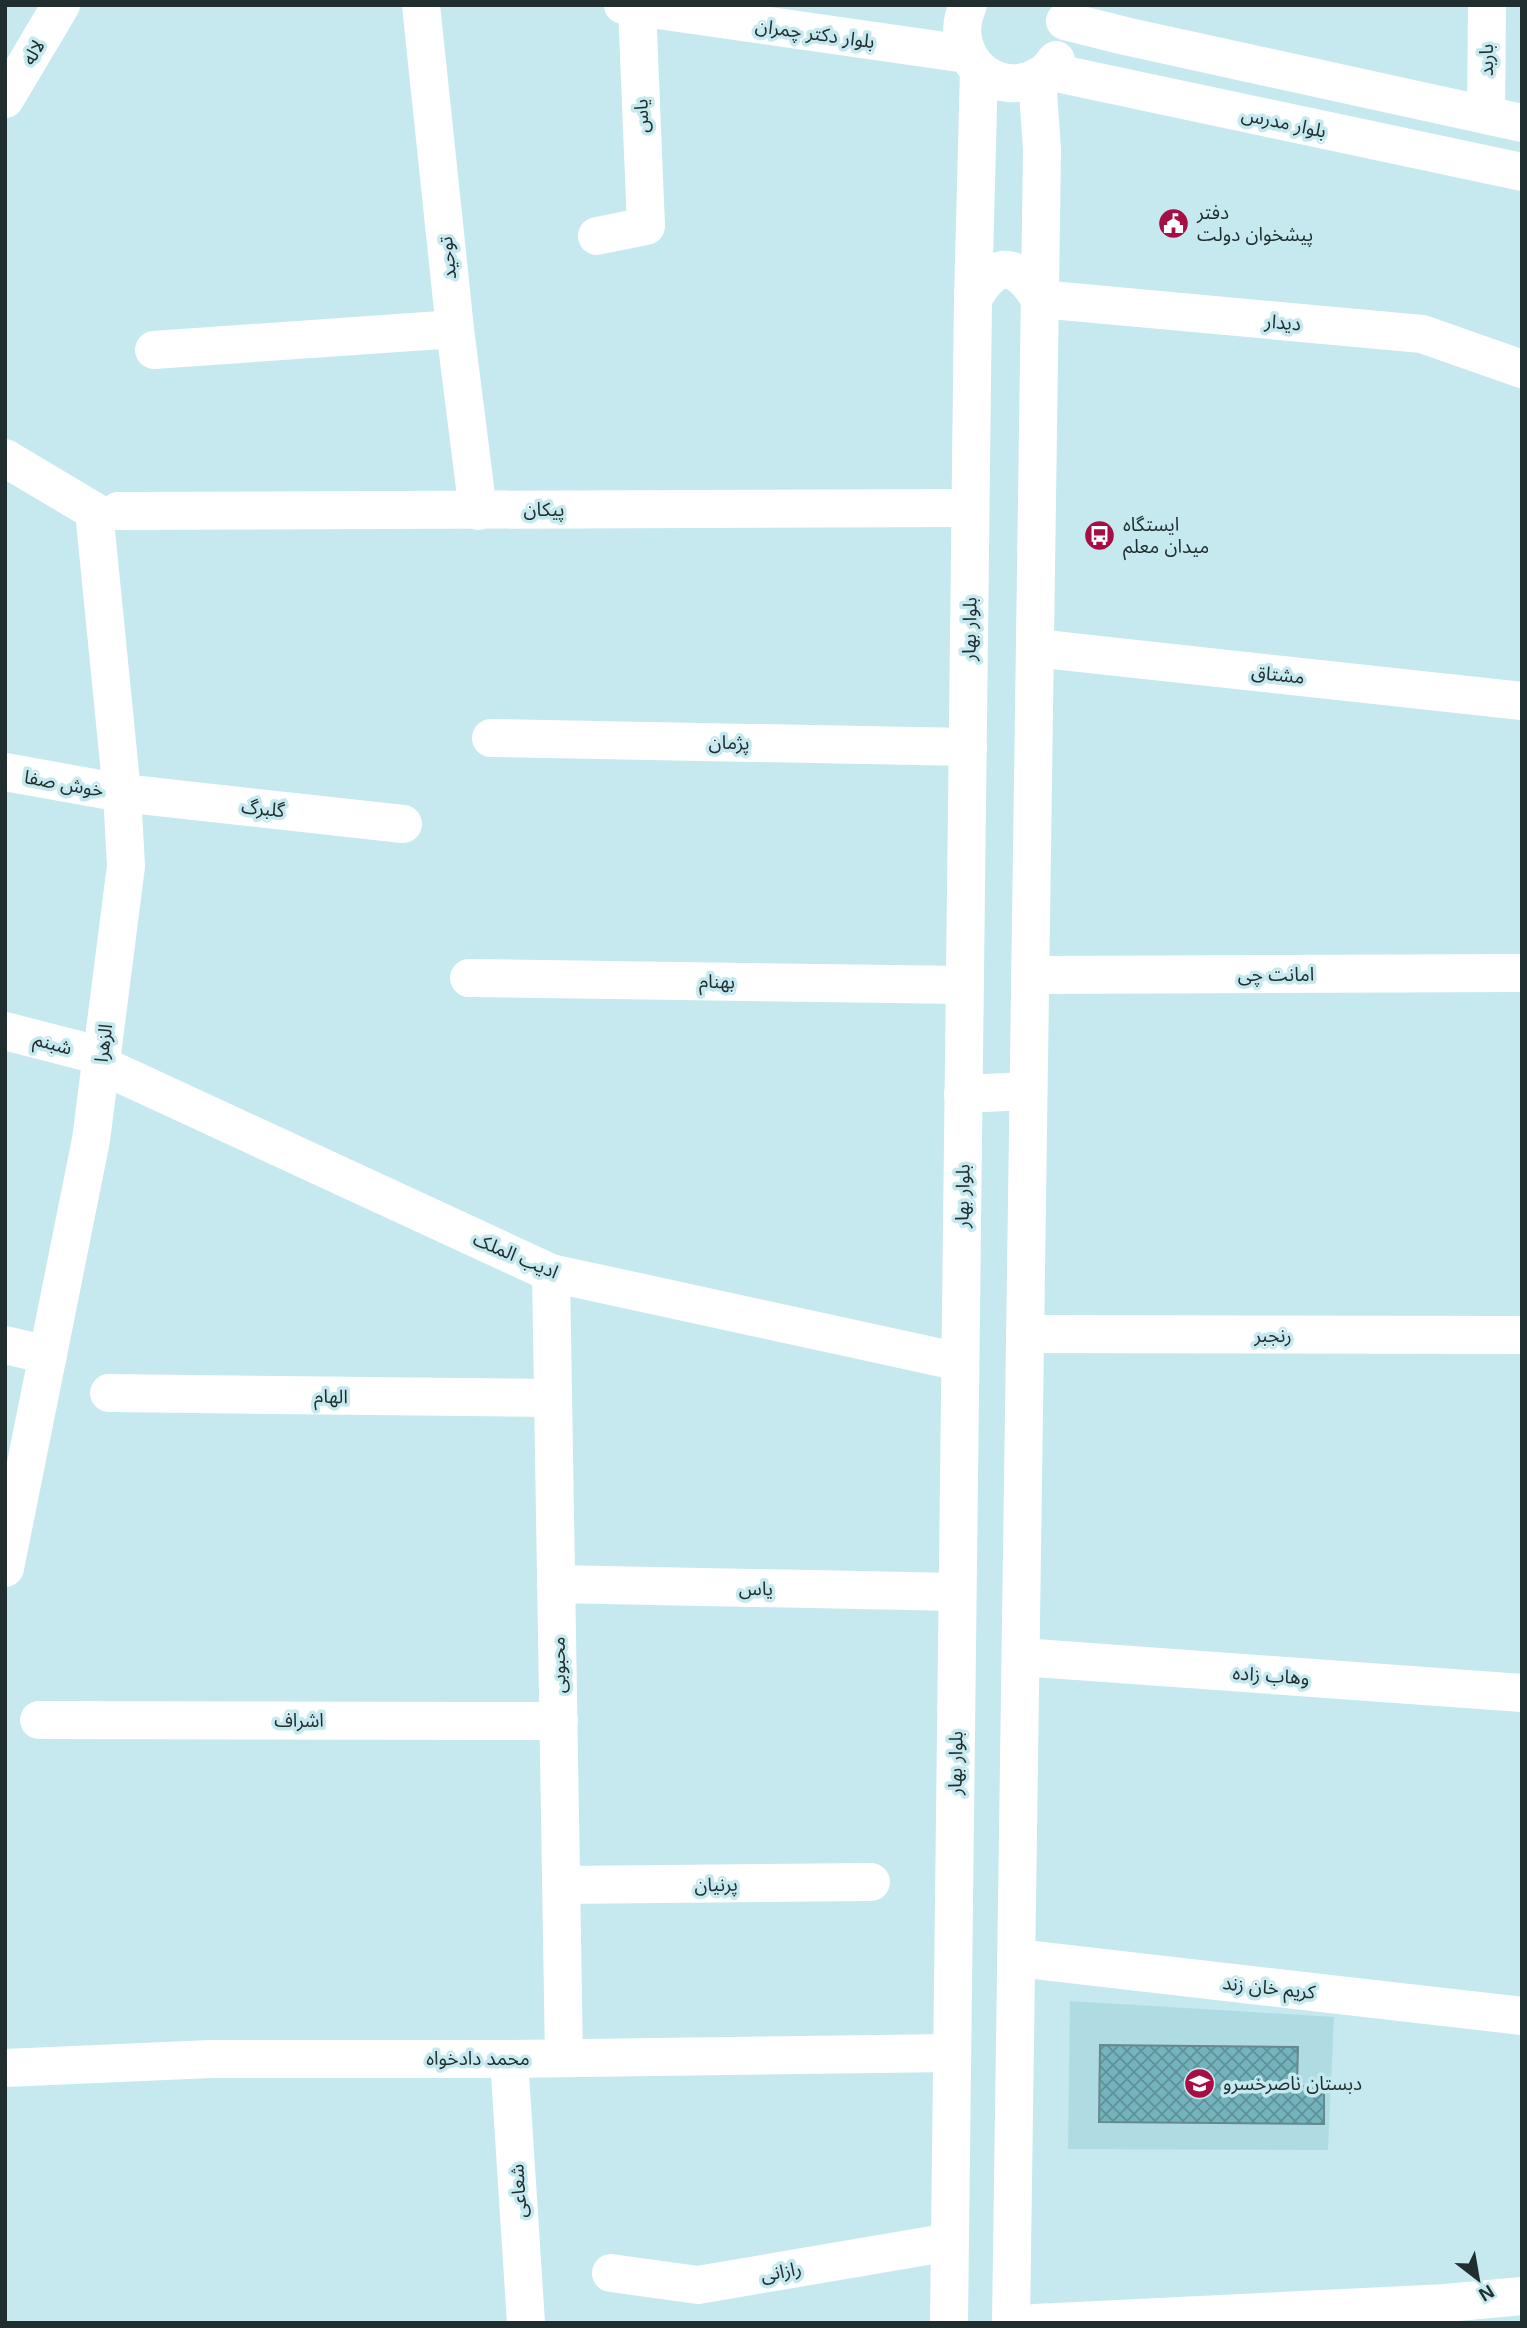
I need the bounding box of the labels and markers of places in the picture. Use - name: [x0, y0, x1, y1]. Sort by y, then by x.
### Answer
- place label: دفتر پیشخوان دولت: [1196, 202, 1313, 247]
- public building icon: دفتر پیشخوان دولت: [1157, 206, 1191, 240]
- place label: ایستگاه میدان معلم: [1123, 514, 1209, 561]
- bus stop icon: ایستگاه میدان معلم: [1083, 518, 1117, 552]
- school or university icon: دبستان ناصرخسرو: [1183, 2066, 1217, 2100]
- place label: دبستان ناصرخسرو: [1223, 2073, 1362, 2095]

